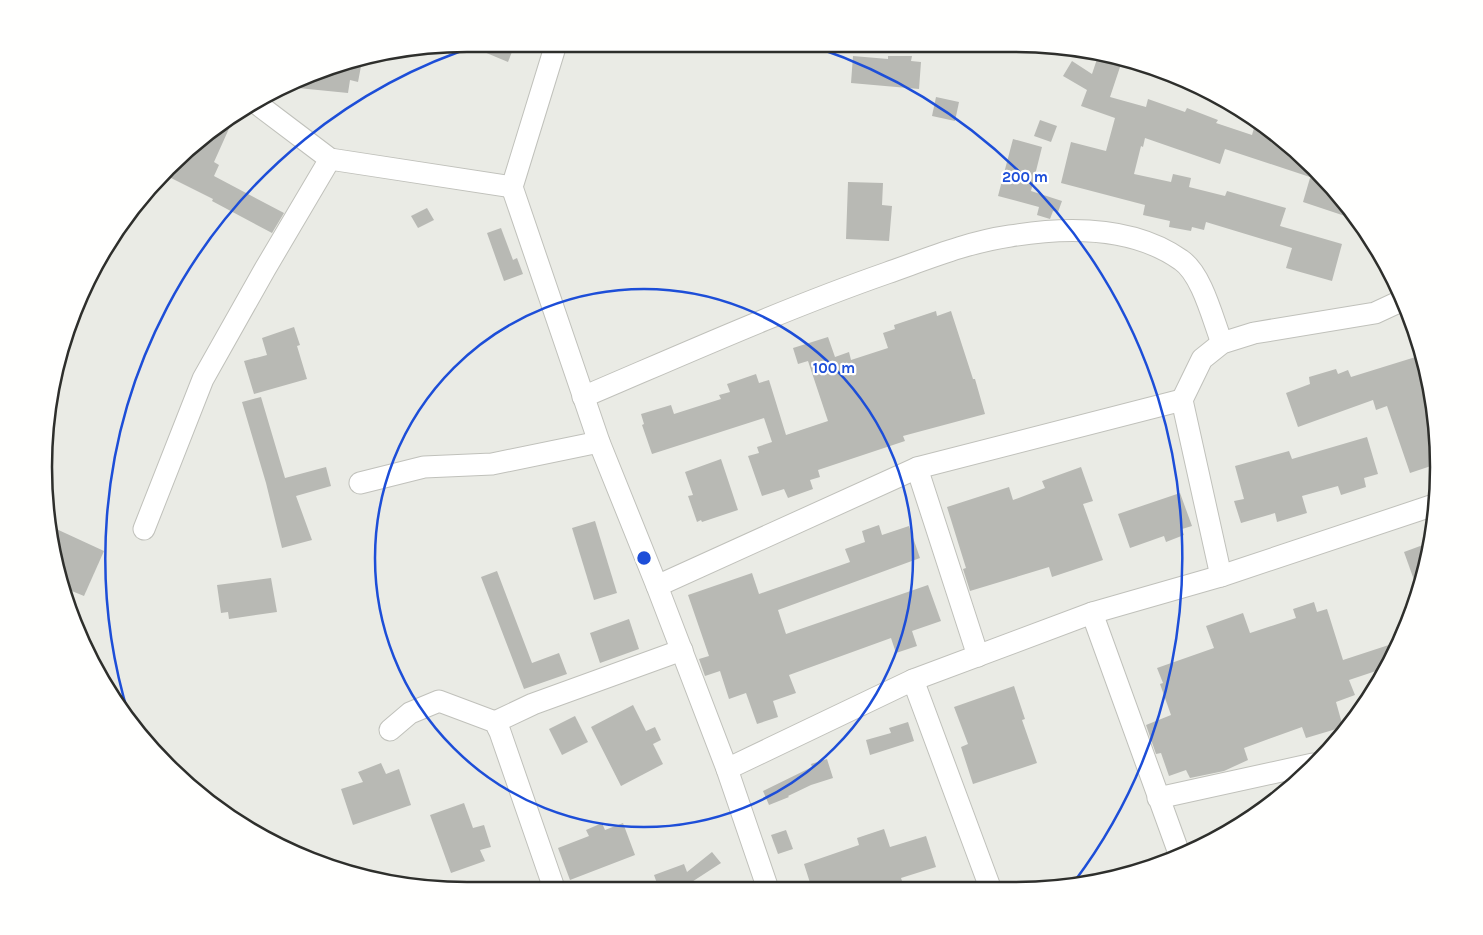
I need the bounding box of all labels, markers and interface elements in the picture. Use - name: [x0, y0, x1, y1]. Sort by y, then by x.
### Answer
- text: 200 m: [1002, 168, 1048, 186]
- text: 100 m: [813, 359, 855, 377]
- centre of rings: [635, 549, 653, 567]

